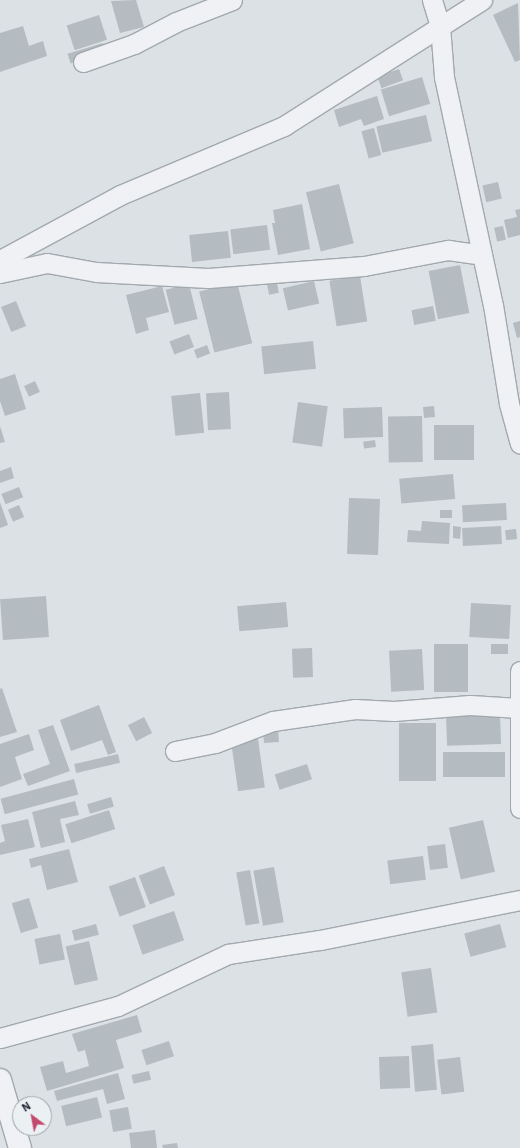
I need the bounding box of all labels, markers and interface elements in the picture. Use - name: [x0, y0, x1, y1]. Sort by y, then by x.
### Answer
- north arrow: [12, 1096, 52, 1136]
- text: N: [19, 1099, 33, 1115]

